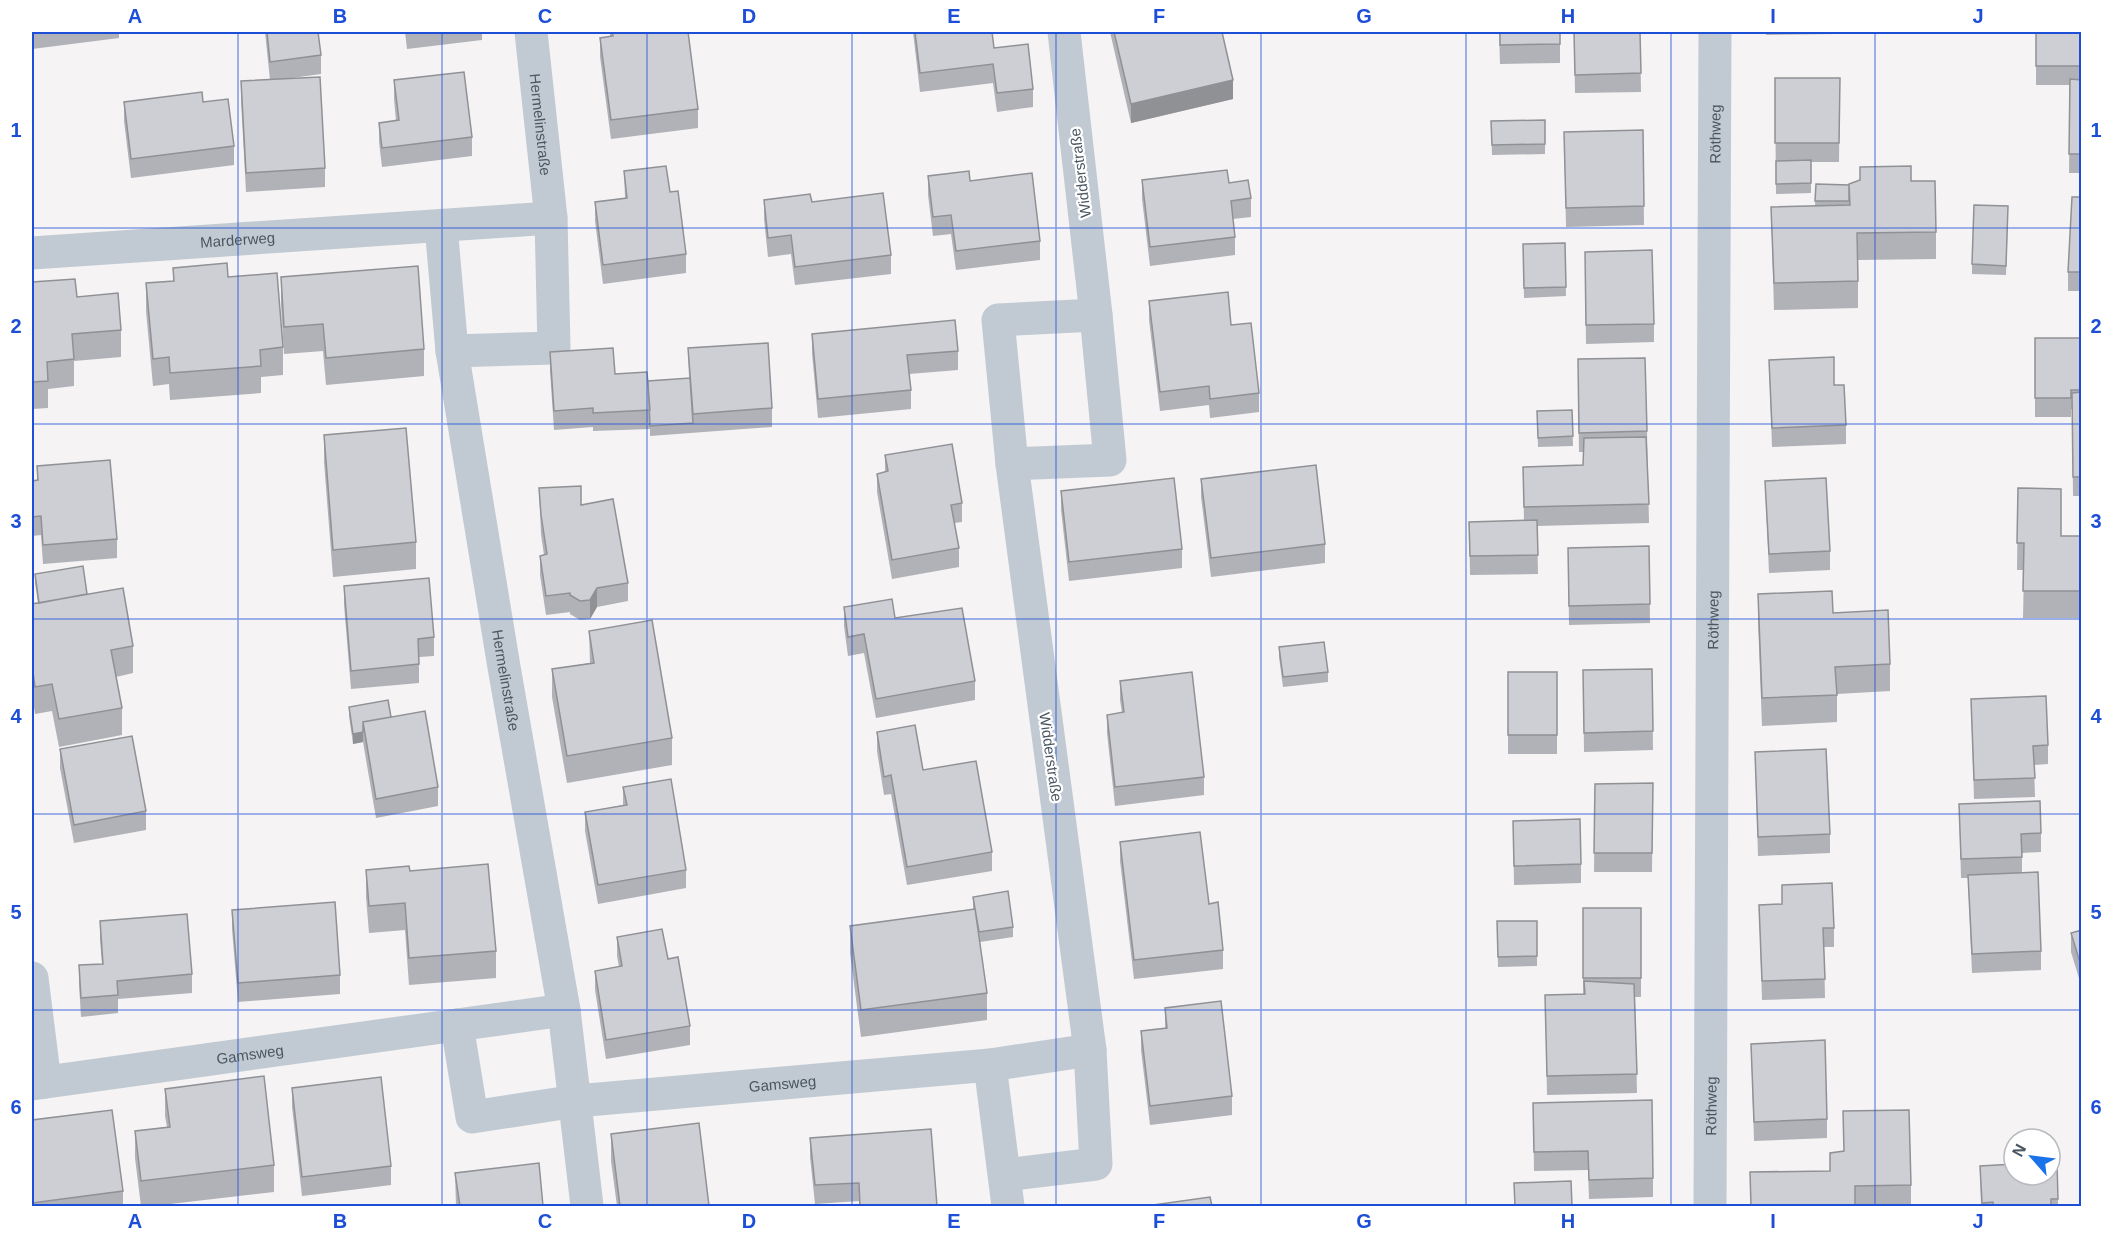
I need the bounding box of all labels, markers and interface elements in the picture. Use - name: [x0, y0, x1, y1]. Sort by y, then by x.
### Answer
- text: A: [128, 5, 142, 27]
- text: B: [333, 5, 347, 27]
- text: C: [538, 5, 552, 27]
- text: D: [742, 5, 756, 27]
- text: E: [947, 5, 961, 27]
- text: F: [1153, 5, 1165, 27]
- text: G: [1356, 5, 1372, 27]
- text: H: [1561, 5, 1575, 27]
- text: I: [1770, 5, 1776, 27]
- text: J: [1972, 5, 1984, 27]
- street label: Hermelinstraße: [527, 73, 555, 176]
- street label: Röthweg: [1706, 104, 1723, 164]
- text: 1: [10, 119, 22, 141]
- text: 1: [2090, 119, 2102, 141]
- street label: Widderstraße: [1066, 127, 1094, 219]
- street label: Marderweg: [200, 228, 276, 250]
- text: 2: [10, 315, 22, 337]
- text: 2: [2090, 315, 2102, 337]
- text: 3: [10, 510, 22, 532]
- text: 3: [2090, 510, 2102, 532]
- street label: Röthweg: [1704, 590, 1721, 650]
- street label: Hermelinstraße: [489, 628, 523, 732]
- text: 4: [10, 705, 22, 727]
- text: 4: [2090, 705, 2102, 727]
- street label: Widderstraße: [1036, 711, 1066, 803]
- text: 5: [10, 901, 22, 923]
- text: 5: [2090, 901, 2102, 923]
- street label: Gamsweg: [215, 1041, 285, 1067]
- street label: Gamsweg: [748, 1072, 817, 1094]
- street label: Röthweg: [1702, 1076, 1719, 1136]
- text: 6: [10, 1096, 22, 1118]
- text: 6: [2090, 1096, 2102, 1118]
- north arrow: [2002, 1127, 2062, 1187]
- text: N: [2009, 1141, 2029, 1159]
- text: A: [128, 1210, 142, 1232]
- text: B: [333, 1210, 347, 1232]
- text: C: [538, 1210, 552, 1232]
- text: D: [742, 1210, 756, 1232]
- text: E: [947, 1210, 961, 1232]
- text: F: [1153, 1210, 1165, 1232]
- text: G: [1356, 1210, 1372, 1232]
- text: H: [1561, 1210, 1575, 1232]
- text: I: [1770, 1210, 1776, 1232]
- text: J: [1972, 1210, 1984, 1232]

